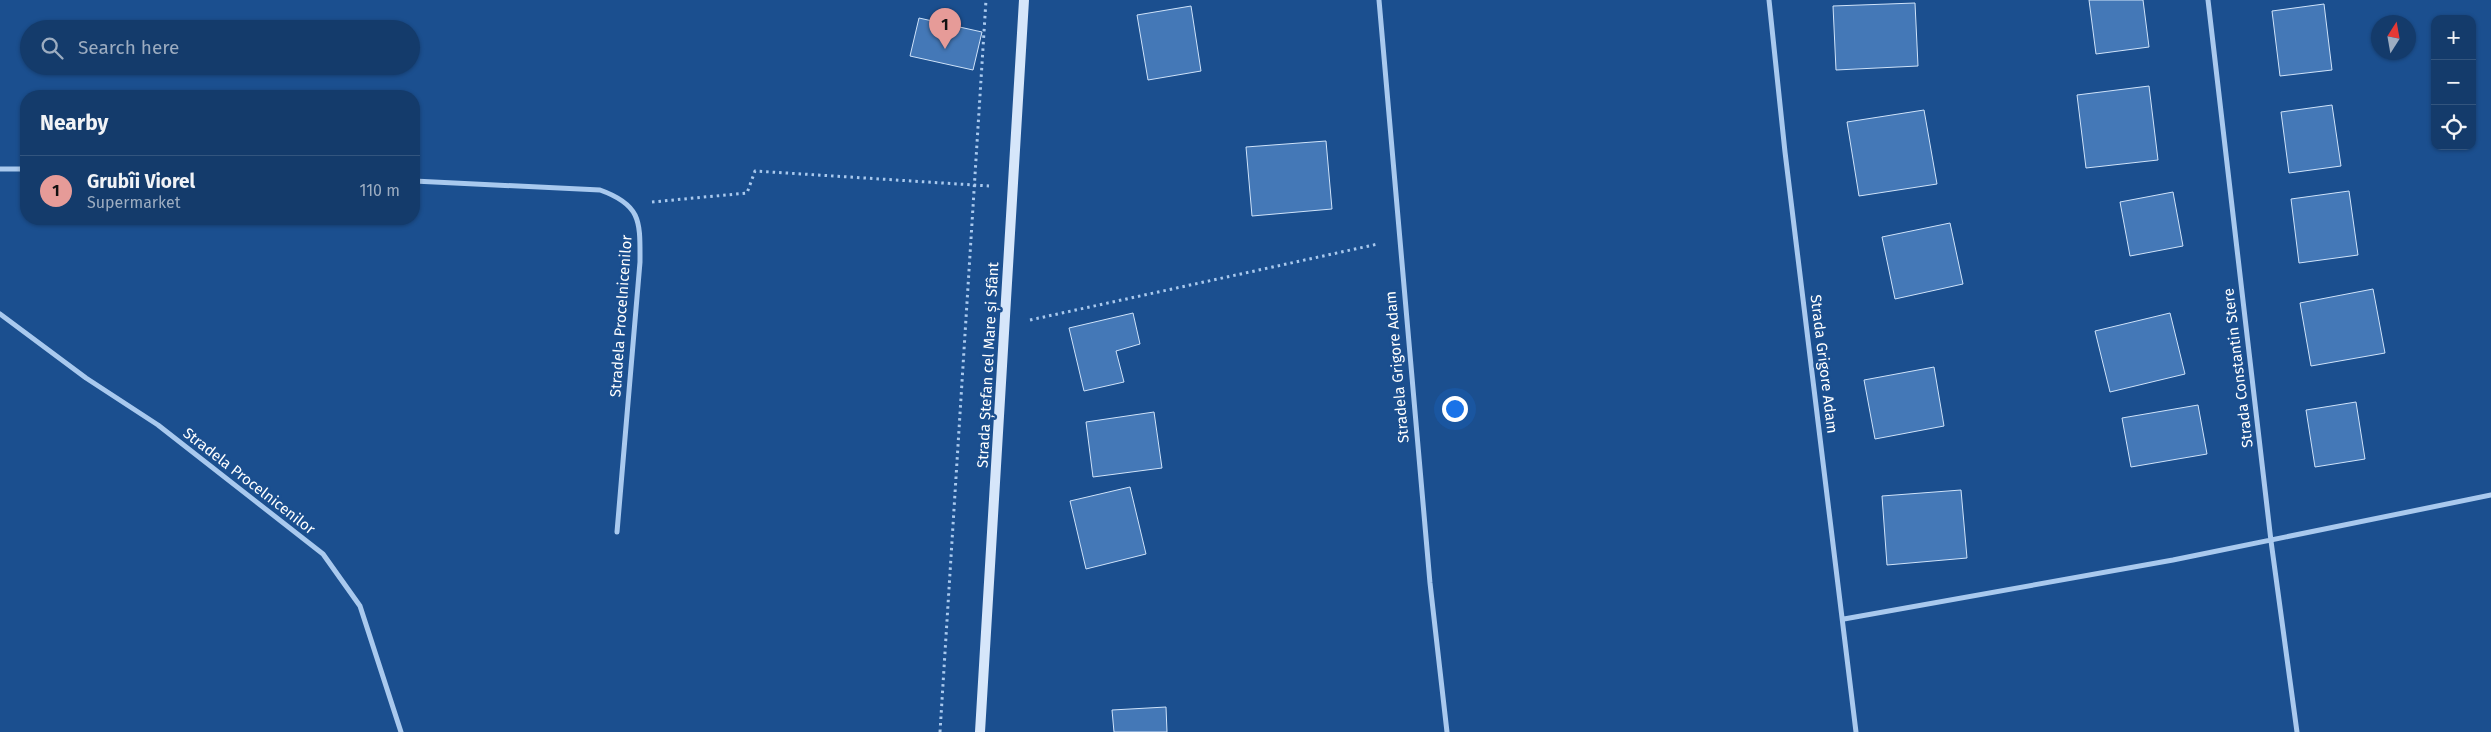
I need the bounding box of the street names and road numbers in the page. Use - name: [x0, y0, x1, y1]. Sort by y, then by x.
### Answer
- street label: Stradela Procelnicenilor: [606, 234, 636, 398]
- street label: Strada Ștefan cel Mare și Sfânt: [974, 261, 1003, 469]
- street label: Strada Constantin Stere: [2219, 287, 2257, 449]
- street label: Stradela Grigore Adam: [1381, 290, 1413, 444]
- street label: Strada Grigore Adam: [1807, 293, 1841, 435]
- street label: Stradela Procelnicenilor: [179, 424, 319, 538]

